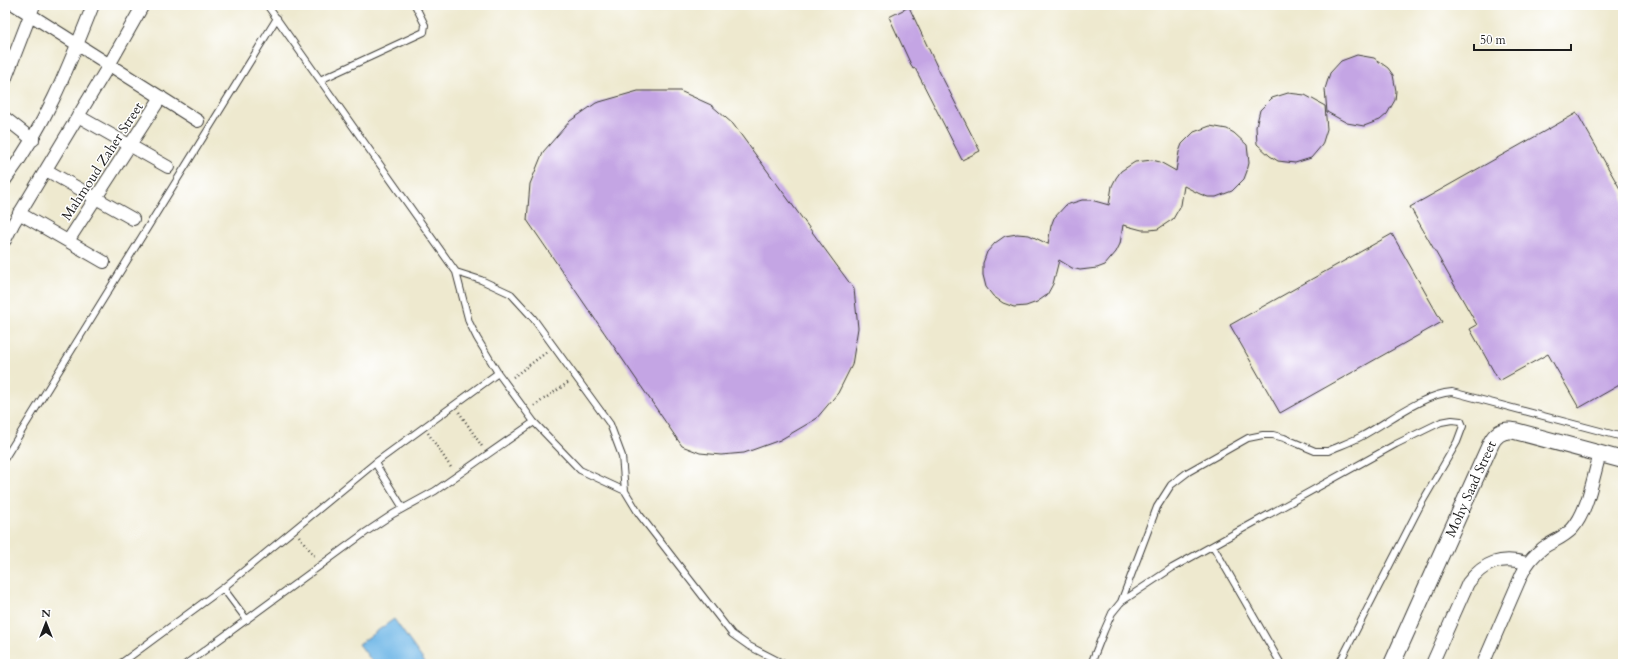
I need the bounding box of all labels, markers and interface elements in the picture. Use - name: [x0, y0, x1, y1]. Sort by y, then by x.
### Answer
- scale bar: [1474, 26, 1571, 52]
- text: 50 m: [1480, 32, 1507, 48]
- street label: Mahmoud Zaher Street: [57, 98, 148, 224]
- street label: Mohy Saad Street: [1441, 437, 1501, 540]
- north arrow: [26, 603, 66, 643]
- text: N: [41, 606, 51, 621]

